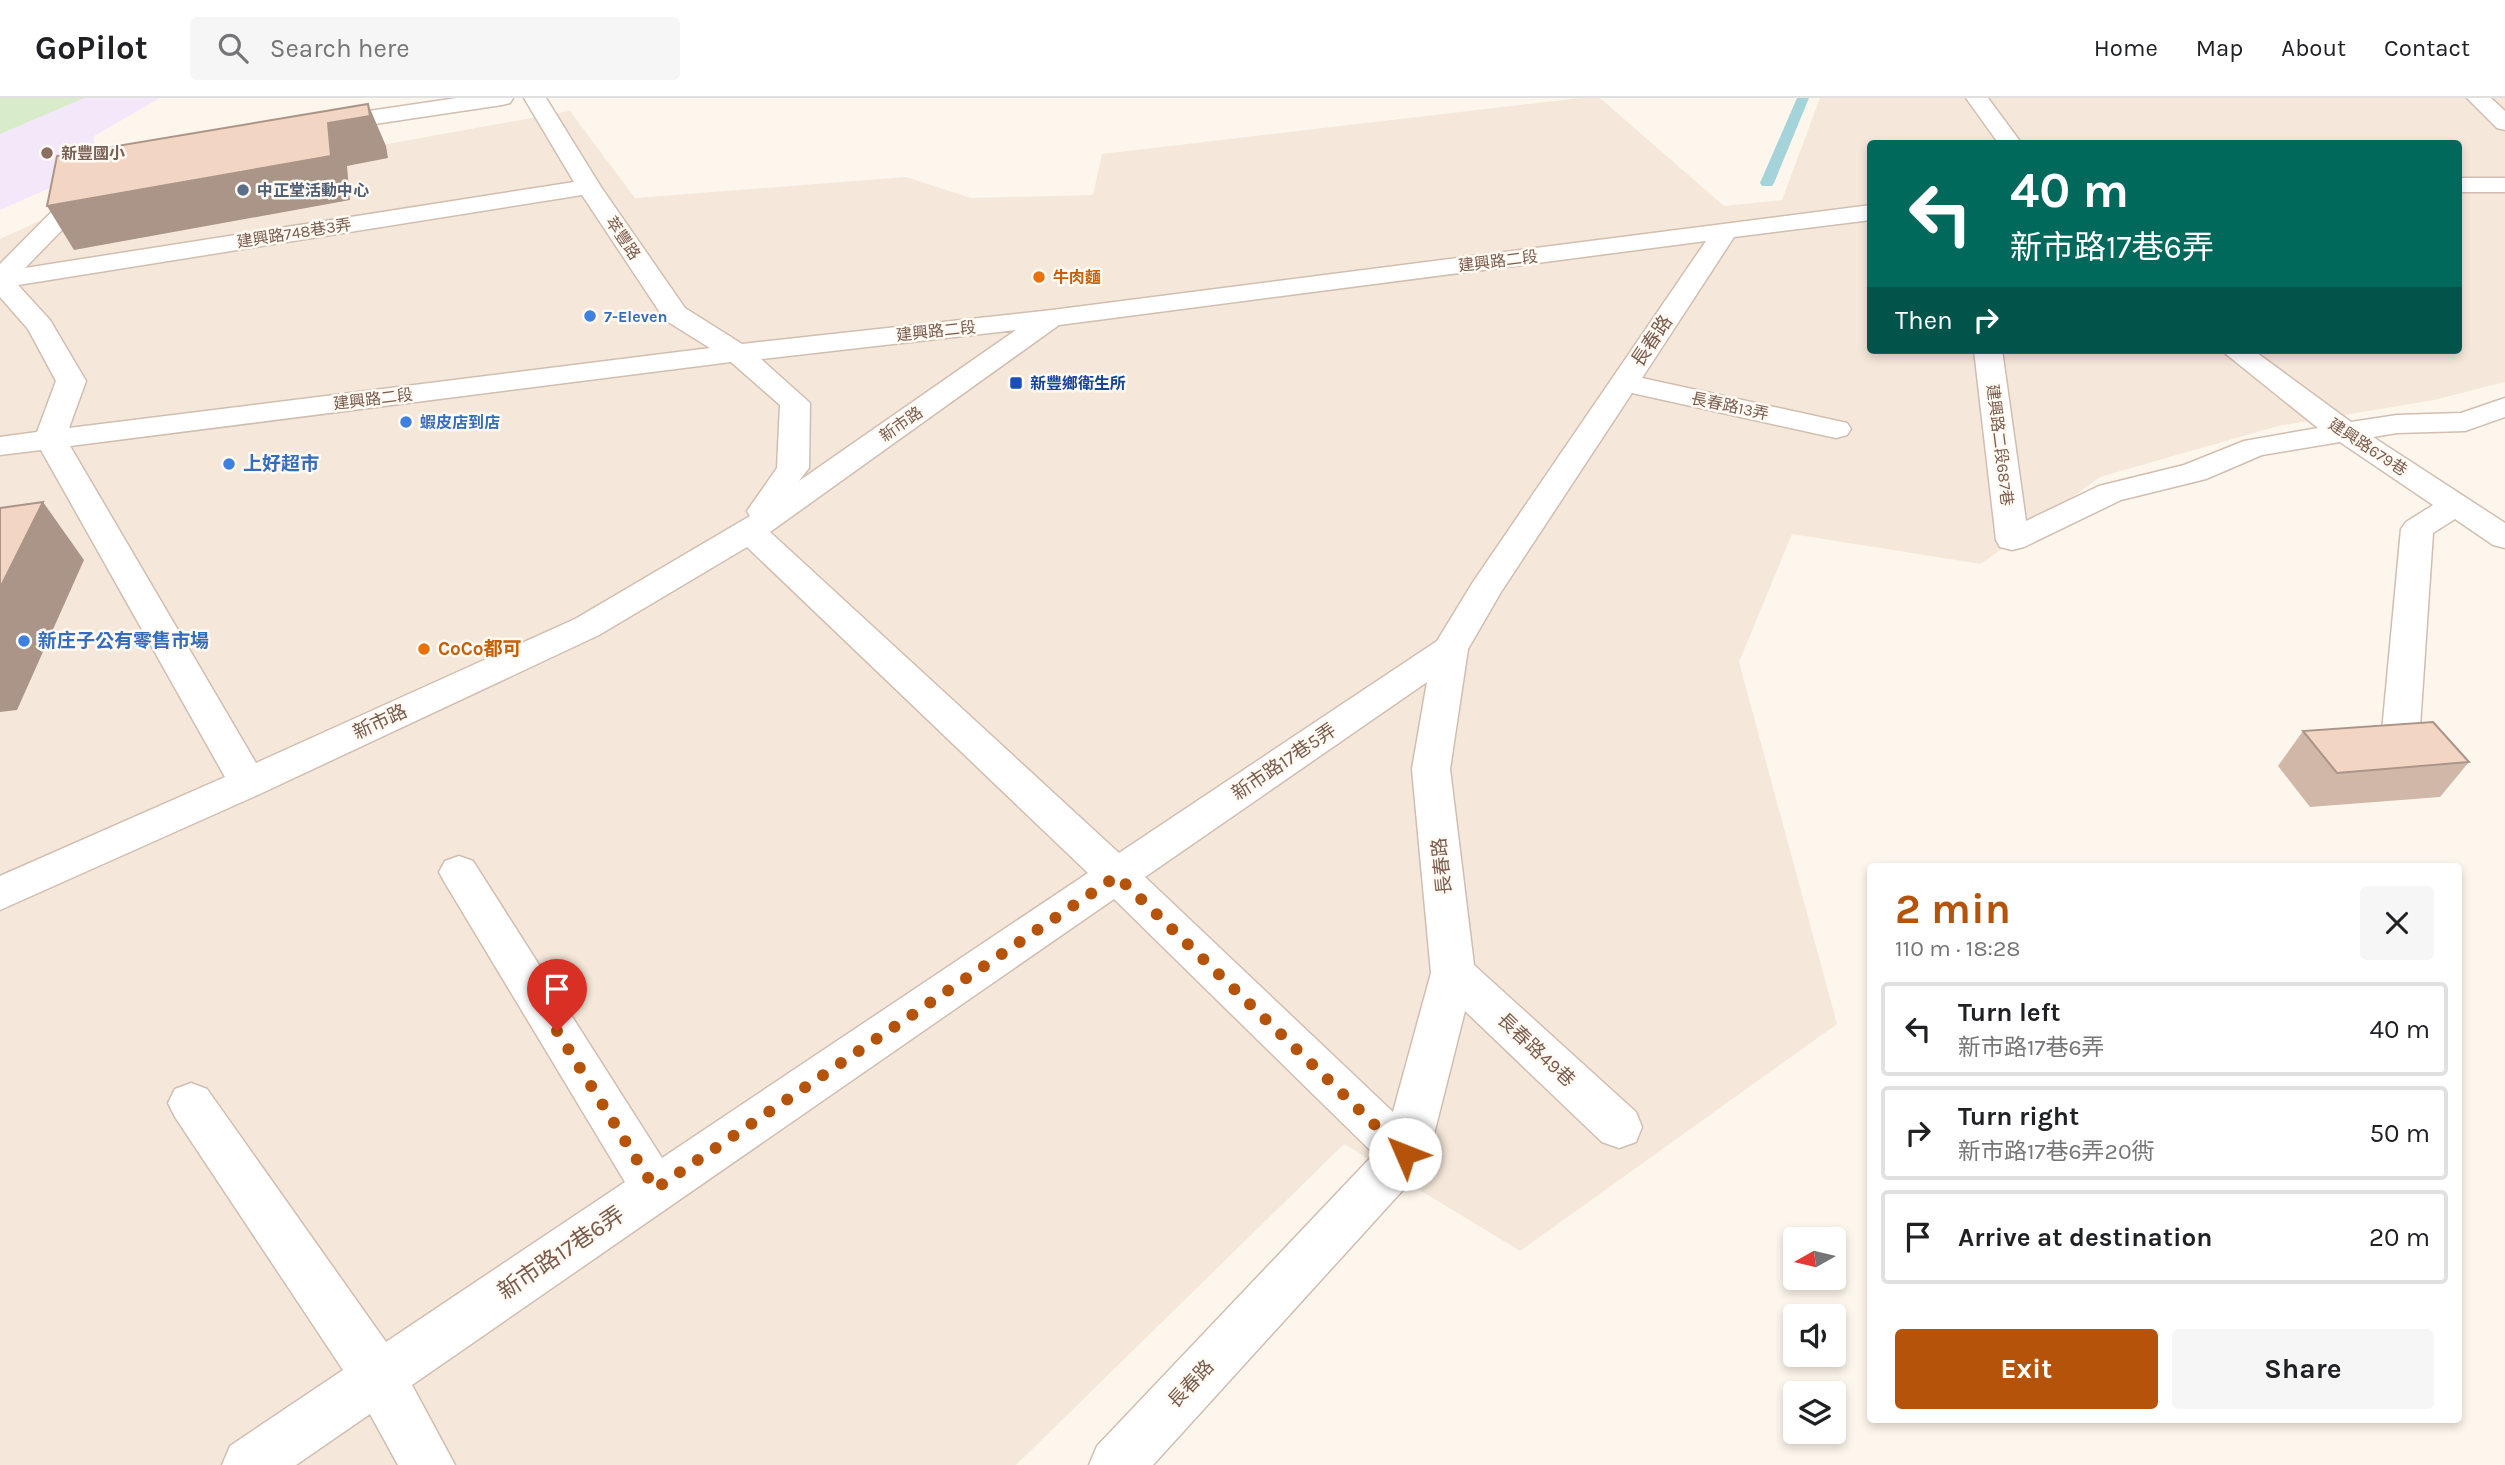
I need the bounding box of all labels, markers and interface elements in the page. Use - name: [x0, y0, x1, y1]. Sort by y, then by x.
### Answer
- search box: [190, 17, 680, 80]
- text: GoPilot: [35, 29, 148, 67]
- icon: search: [214, 29, 252, 67]
- text: Search here: [270, 33, 410, 64]
- text: Home: [2094, 34, 2158, 62]
- text: Map: [2196, 34, 2243, 62]
- text: About: [2281, 34, 2346, 62]
- text: Contact: [2384, 34, 2470, 62]
- place label: 新豐國小: [61, 144, 125, 163]
- marker: 新豐國小: [39, 145, 55, 161]
- text: 40 m: [2010, 162, 2129, 219]
- icon: left: [1895, 168, 1986, 259]
- place label: 中正堂活動中心: [257, 181, 369, 200]
- marker: 中正堂活動中心: [235, 182, 251, 198]
- street label: 萃豐路: [602, 213, 644, 263]
- street label: 建興路748巷3弄: [235, 215, 353, 251]
- text: 新市路17巷6弄: [2010, 229, 2214, 266]
- street label: 建興路二段: [1457, 247, 1539, 275]
- place label: 牛肉麵: [1053, 268, 1101, 287]
- marker: 牛肉麵: [1031, 269, 1047, 285]
- icon: right: [1967, 301, 2005, 339]
- text: Then: [1895, 305, 1953, 336]
- place label: 7-Eleven: [604, 307, 667, 326]
- marker: 7-Eleven: [582, 308, 598, 324]
- street label: 長春路: [1627, 311, 1677, 371]
- street label: 建興路二段: [895, 317, 977, 345]
- place label: 新豐鄉衛生所: [1030, 374, 1126, 393]
- marker: 新豐鄉衛生所: [1008, 375, 1024, 391]
- street label: 建興路二段687巷: [1983, 383, 2017, 507]
- street label: 建興路二段: [332, 385, 414, 413]
- street label: 長春路13弄: [1690, 389, 1770, 423]
- street label: 新市路: [876, 402, 926, 446]
- place label: 蝦皮店到店: [420, 413, 500, 432]
- marker: 蝦皮店到店: [398, 414, 414, 430]
- street label: 建興路679巷: [2325, 415, 2411, 479]
- place label: 上好超市: [243, 453, 319, 475]
- marker: 上好超市: [221, 456, 237, 472]
- place label: 新庄子公有零售市場: [38, 630, 209, 652]
- marker: 新庄子公有零售市場: [16, 633, 32, 649]
- place label: CoCo都可: [438, 638, 522, 660]
- marker: CoCo都可: [416, 641, 432, 657]
- street label: 新市路: [350, 700, 410, 744]
- street label: 新市路17巷5弄: [1228, 719, 1340, 805]
- street label: 長春路: [1428, 836, 1456, 896]
- text: 2 min: [1895, 884, 2011, 934]
- button: close: [2360, 886, 2434, 960]
- text: 110 m · 18:28: [1895, 935, 2020, 962]
- pin: [527, 959, 587, 1031]
- icon: arrive: [538, 970, 576, 1008]
- text: Turn left: [1958, 997, 2060, 1028]
- street label: 長春路49巷: [1493, 1009, 1579, 1091]
- icon: left: [1899, 1010, 1937, 1048]
- text: 40 m: [2370, 1014, 2430, 1045]
- text: 新市路17巷6弄: [1958, 1034, 2105, 1061]
- text: Turn right: [1958, 1101, 2079, 1132]
- icon: right: [1899, 1114, 1937, 1152]
- position arrow: [1368, 1117, 1442, 1191]
- text: 50 m: [2369, 1118, 2430, 1149]
- text: 新市路17巷6弄20衖: [1958, 1138, 2155, 1165]
- street label: 新市路17巷6弄: [493, 1201, 629, 1305]
- icon: arrive: [1899, 1218, 1937, 1256]
- text: Arrive at destination: [1958, 1222, 2212, 1253]
- text: 20 m: [2369, 1222, 2430, 1253]
- north arrow: [1783, 1227, 1846, 1290]
- map controls: [1783, 1227, 1846, 1444]
- button: sound: [1783, 1304, 1846, 1367]
- button: Exit: [1895, 1329, 2158, 1409]
- button: Share: [2172, 1329, 2434, 1409]
- street label: 長春路: [1164, 1356, 1218, 1412]
- button: layers: [1783, 1381, 1846, 1444]

